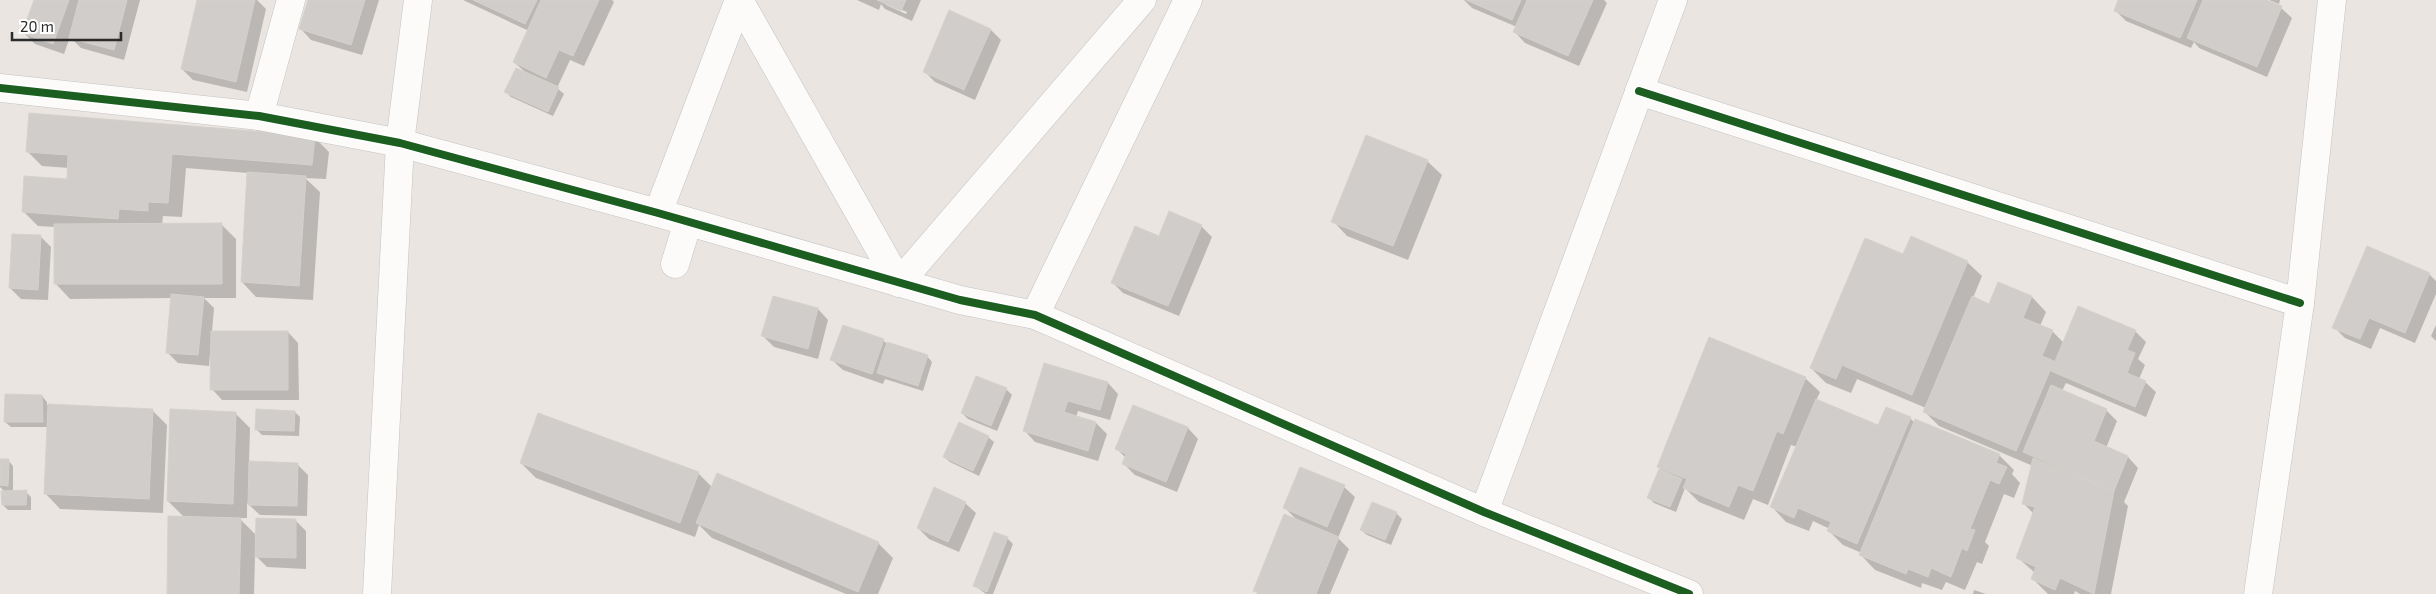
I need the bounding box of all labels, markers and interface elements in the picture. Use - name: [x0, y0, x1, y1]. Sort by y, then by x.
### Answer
- scale bar: [12, 10, 121, 42]
- text: 20 m: [20, 17, 54, 35]

